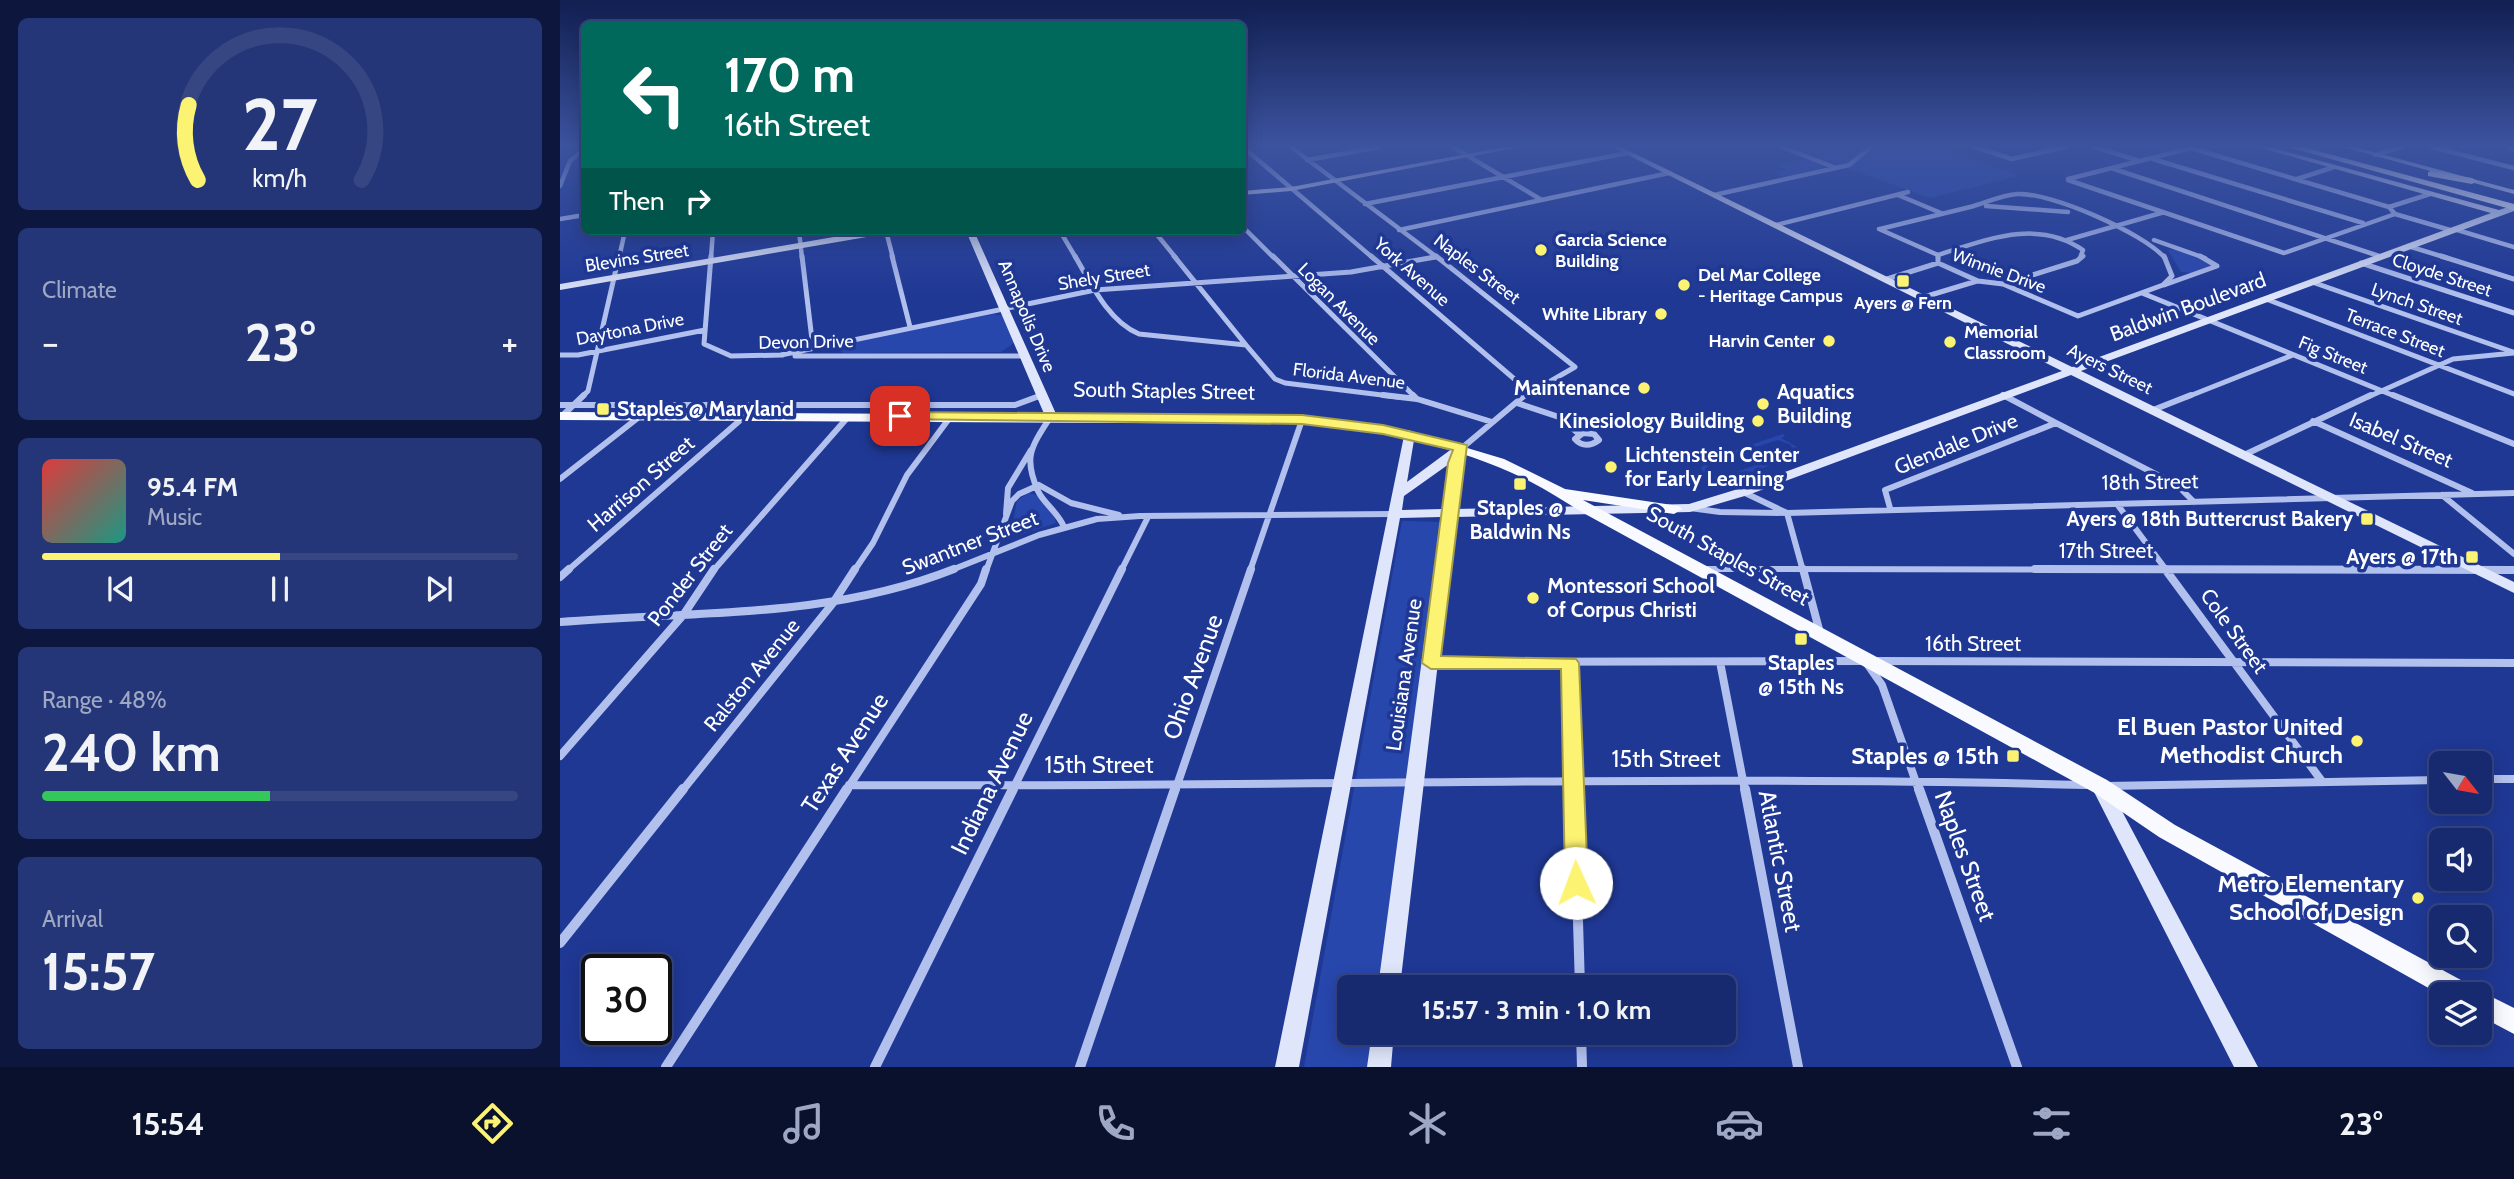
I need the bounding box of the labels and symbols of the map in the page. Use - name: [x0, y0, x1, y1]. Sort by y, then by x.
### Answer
- street label: Naples Street: [1430, 229, 1524, 309]
- place label: Garcia Science Building: [1555, 229, 1667, 272]
- street label: York Avenue: [1369, 232, 1454, 311]
- street label: Blevins Street: [584, 239, 690, 277]
- marker: Garcia Science Building: [1533, 242, 1549, 258]
- street label: Winnie Drive: [1949, 244, 2049, 298]
- street label: Cloyde Street: [2389, 249, 2495, 301]
- street label: Annapolis Drive: [993, 257, 1061, 375]
- street label: Logan Avenue: [1293, 258, 1385, 350]
- street label: Shely Street: [1056, 259, 1152, 295]
- place label: Del Mar College - Heritage Campus: [1698, 264, 1843, 307]
- street label: Baldwin Boulevard: [2106, 267, 2269, 346]
- marker: Ayers @ Fern: [1895, 273, 1911, 289]
- marker: Del Mar College - Heritage Campus: [1676, 277, 1692, 293]
- street label: Lynch Street: [2368, 278, 2466, 330]
- place label: Ayers @ Fern: [1854, 292, 1952, 314]
- place label: White Library: [1542, 303, 1647, 325]
- street label: Terrace Street: [2342, 304, 2448, 362]
- marker: White Library: [1653, 306, 1669, 322]
- street label: Daytona Drive: [574, 308, 686, 350]
- place label: Memorial Classroom: [1964, 321, 2046, 364]
- street label: Devon Drive: [758, 330, 854, 354]
- place label: Harvin Center: [1709, 330, 1815, 352]
- street label: Fig Street: [2295, 331, 2371, 379]
- marker: Harvin Center: [1821, 333, 1837, 349]
- marker: Memorial Classroom: [1942, 334, 1958, 350]
- street label: Ayers Street: [2064, 339, 2156, 399]
- street label: Florida Avenue: [1292, 358, 1406, 394]
- place label: Maintenance: [1514, 375, 1630, 400]
- street label: South Staples Street: [1073, 376, 1255, 405]
- place label: Aquatics Building: [1777, 379, 1855, 428]
- marker: Maintenance: [1636, 380, 1652, 396]
- pin: [870, 386, 930, 446]
- place label: Staples @ Maryland: [617, 396, 794, 421]
- marker: Aquatics Building: [1755, 396, 1771, 412]
- marker: Staples @ Maryland: [595, 401, 611, 417]
- street label: Glendale Drive: [1891, 407, 2021, 480]
- street label: Isabel Street: [2346, 407, 2457, 473]
- place label: Kinesiology Building: [1559, 408, 1744, 433]
- marker: Kinesiology Building: [1750, 413, 1766, 429]
- street label: Harrison Street: [582, 431, 699, 537]
- place label: Lichtenstein Center for Early Learning: [1625, 442, 1799, 491]
- marker: Lichtenstein Center for Early Learning: [1603, 459, 1619, 475]
- street label: 18th Street: [2101, 468, 2199, 495]
- marker: Staples @ Baldwin Ns: [1512, 476, 1528, 492]
- place label: Staples @ Baldwin Ns: [1469, 495, 1571, 544]
- street label: South Staples Street: [1643, 501, 1814, 611]
- street label: Swantner Street: [898, 505, 1041, 580]
- place label: Ayers @ 18th Buttercrust Bakery: [2067, 506, 2354, 531]
- marker: Ayers @ 18th Buttercrust Bakery: [2359, 511, 2375, 527]
- street label: Ponder Street: [642, 519, 737, 631]
- street label: 17th Street: [2059, 538, 2153, 563]
- place label: Ayers @ 17th: [2346, 544, 2458, 569]
- marker: Ayers @ 17th: [2464, 549, 2480, 565]
- place label: Montessori School of Corpus Christi: [1547, 573, 1715, 622]
- street label: Cole Street: [2195, 584, 2273, 678]
- marker: Montessori School of Corpus Christi: [1525, 590, 1541, 606]
- street label: Louisiana Avenue: [1380, 597, 1427, 753]
- street label: Ohio Avenue: [1156, 610, 1229, 743]
- street label: Ralston Avenue: [699, 613, 805, 736]
- marker: Staples @ 15th Ns: [1793, 631, 1809, 647]
- street label: 16th Street: [1925, 631, 2021, 656]
- place label: Staples @ 15th Ns: [1758, 650, 1844, 699]
- street label: Texas Avenue: [795, 687, 894, 818]
- street label: Indiana Avenue: [944, 706, 1039, 859]
- place label: El Buen Pastor United Methodist Church: [2117, 712, 2343, 769]
- marker: El Buen Pastor United Methodist Church: [2349, 733, 2365, 749]
- place label: Staples @ 15th: [1851, 741, 1999, 770]
- street label: 15th Street: [1612, 744, 1721, 773]
- marker: Staples @ 15th: [2005, 748, 2021, 764]
- street label: 15th Street: [1045, 750, 1154, 779]
- north arrow: [2429, 751, 2492, 814]
- street label: Naples Street: [1929, 787, 2002, 925]
- street label: Atlantic Street: [1753, 788, 1808, 934]
- position arrow: [1539, 846, 1613, 920]
- place label: Metro Elementary School of Design: [2217, 869, 2404, 926]
- marker: Metro Elementary School of Design: [2410, 890, 2426, 906]
- speed limit sign: 30: [581, 954, 672, 1045]

